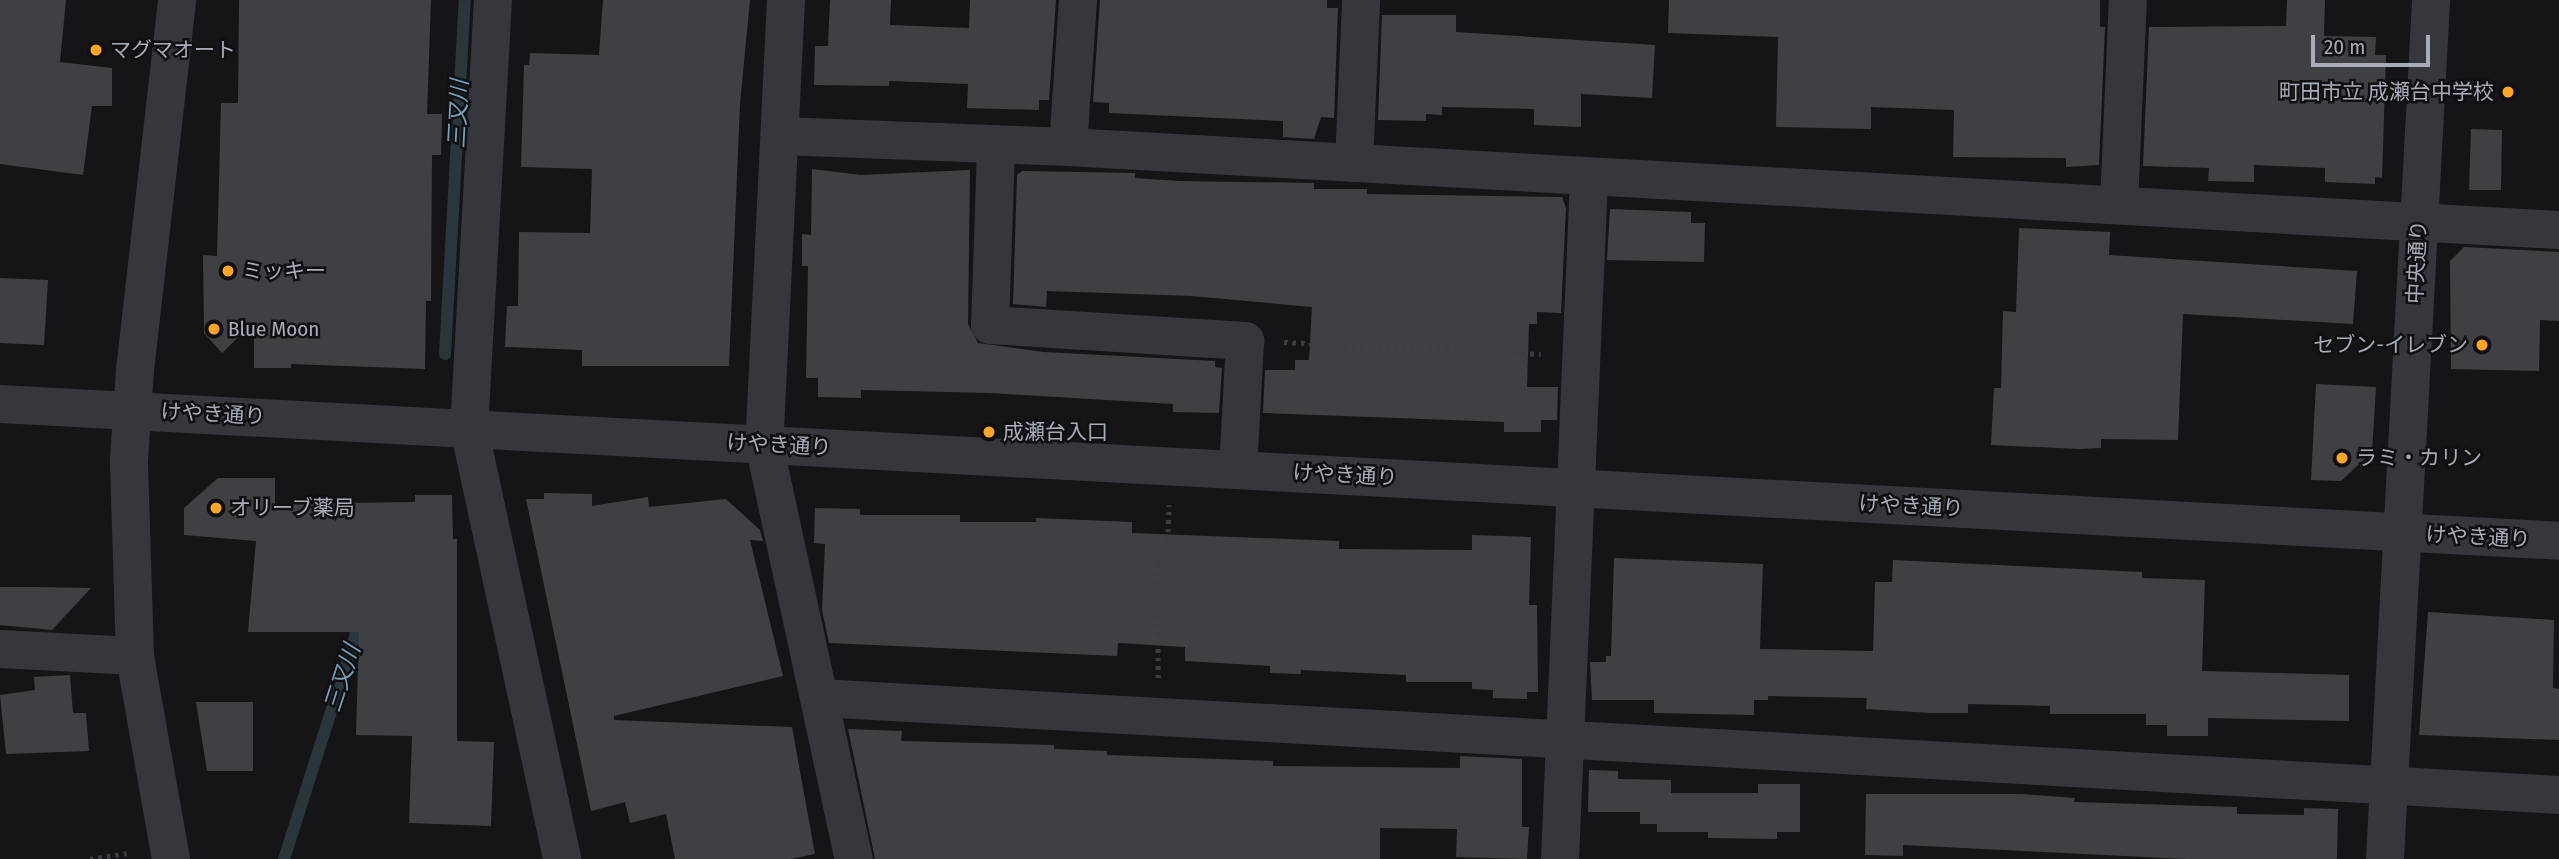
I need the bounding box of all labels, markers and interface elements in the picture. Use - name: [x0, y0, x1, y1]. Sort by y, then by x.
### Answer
- scale bar: [2314, 21, 2433, 65]
- text: 20 m: [2324, 34, 2365, 60]
- place label: マグマオート: [110, 37, 236, 63]
- marker: マグマオート: [88, 42, 104, 58]
- water label: 三又川: [442, 79, 474, 149]
- place label: 町田市立 成瀬台中学校: [2279, 79, 2494, 105]
- marker: 町田市立 成瀬台中学校: [2500, 84, 2516, 100]
- street label: 中央通り: [2402, 219, 2432, 305]
- place label: ミッキー: [242, 258, 326, 284]
- marker: ミッキー: [220, 263, 236, 279]
- place label: Blue Moon: [228, 316, 319, 342]
- marker: Blue Moon: [206, 321, 222, 337]
- place label: セブン-イレブン: [2313, 332, 2468, 358]
- marker: セブン-イレブン: [2474, 337, 2490, 353]
- street label: けやき通り: [160, 399, 266, 429]
- place label: 成瀬台入口: [1003, 419, 1108, 445]
- marker: 成瀬台入口: [981, 424, 997, 440]
- street label: けやき通り: [726, 430, 832, 460]
- place label: ラミ・カリン: [2356, 445, 2482, 471]
- marker: ラミ・カリン: [2334, 450, 2350, 466]
- street label: けやき通り: [1292, 460, 1398, 490]
- street label: けやき通り: [1858, 491, 1964, 521]
- place label: オリーブ薬局: [230, 495, 356, 521]
- marker: オリーブ薬局: [208, 500, 224, 516]
- street label: けやき通り: [2425, 522, 2531, 552]
- water label: 三又川: [318, 641, 366, 715]

